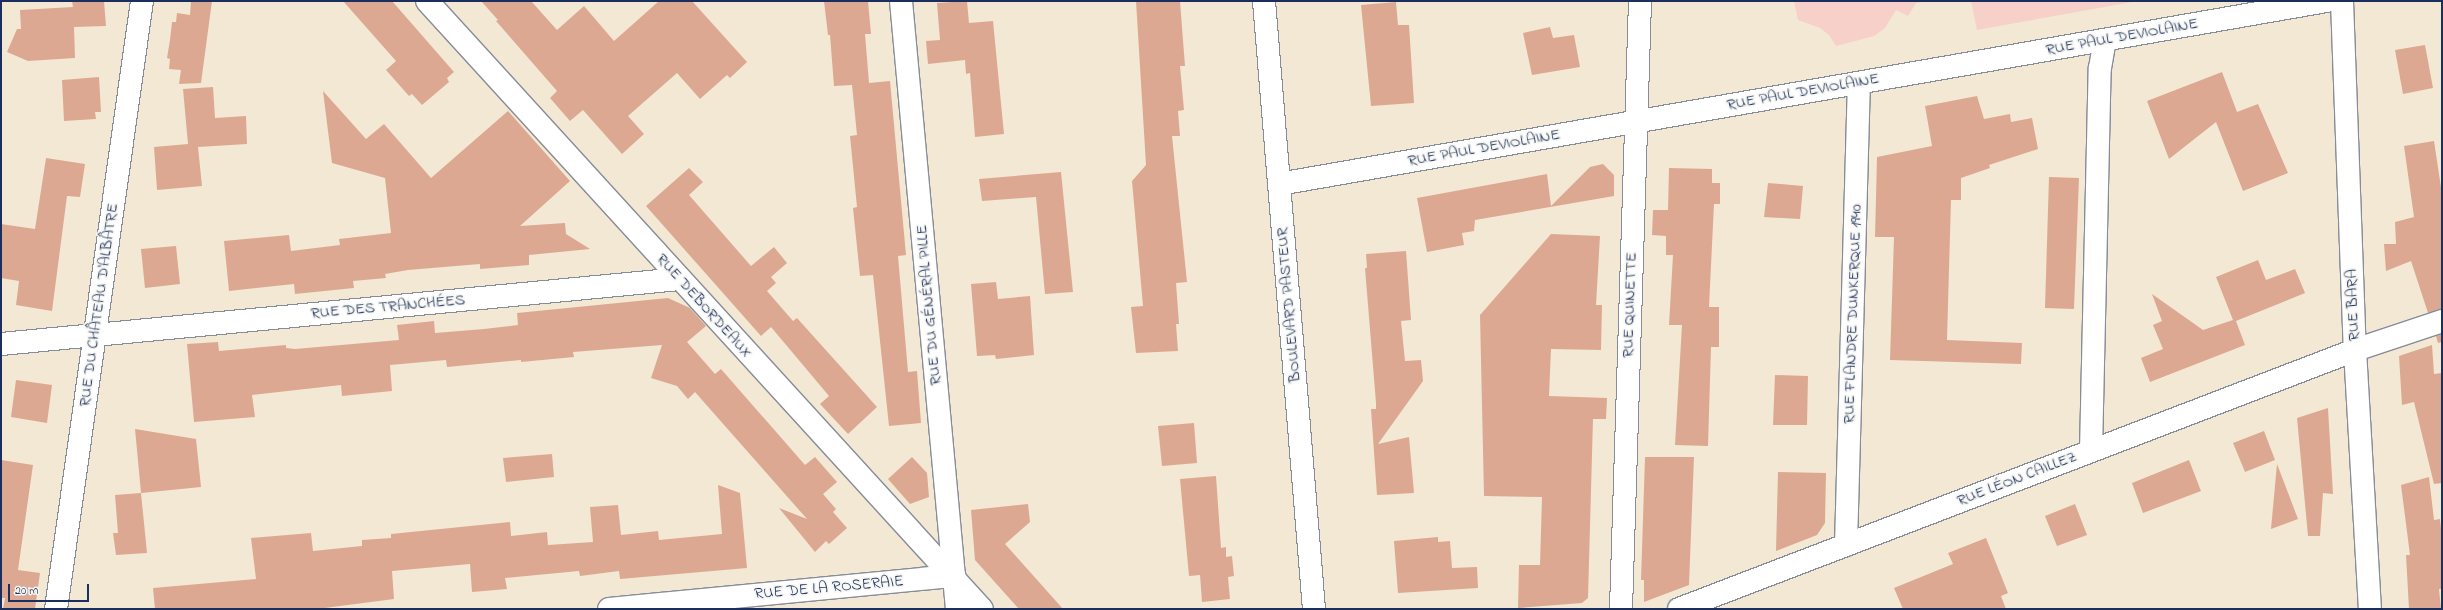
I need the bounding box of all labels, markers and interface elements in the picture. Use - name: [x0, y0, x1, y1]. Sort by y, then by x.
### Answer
- street label: RUE PAUL DEVIOLAINE: [2044, 14, 2200, 60]
- street label: RUE PAUL DEVIOLAINE: [1725, 69, 1881, 115]
- street label: RUE PAUL DEVIOLAINE: [1406, 125, 1562, 171]
- street label: RUE DU CHÂTEAU D'ALBÂTRE: [75, 202, 123, 408]
- street label: RUE FLANDRE DUNKERQUE 1940: [1840, 204, 1866, 424]
- street label: RUE DU GÉNÉRAL PILLE: [912, 224, 946, 386]
- street label: BOULEVARD PASTEUR: [1273, 227, 1305, 383]
- street label: RUE DEBORDEAUX: [652, 250, 756, 362]
- street label: RUE QUINETTE: [1619, 252, 1641, 358]
- street label: RUE BARA: [2342, 269, 2364, 341]
- street label: RUE DES TRANCHÉES: [310, 291, 466, 323]
- street label: RUE LÉON CAILLEZ: [1954, 447, 2080, 511]
- street label: RUE DE LA ROSERAIE: [754, 572, 904, 604]
- scale bar: [10, 576, 91, 602]
- text: 20 m: [15, 582, 38, 600]

